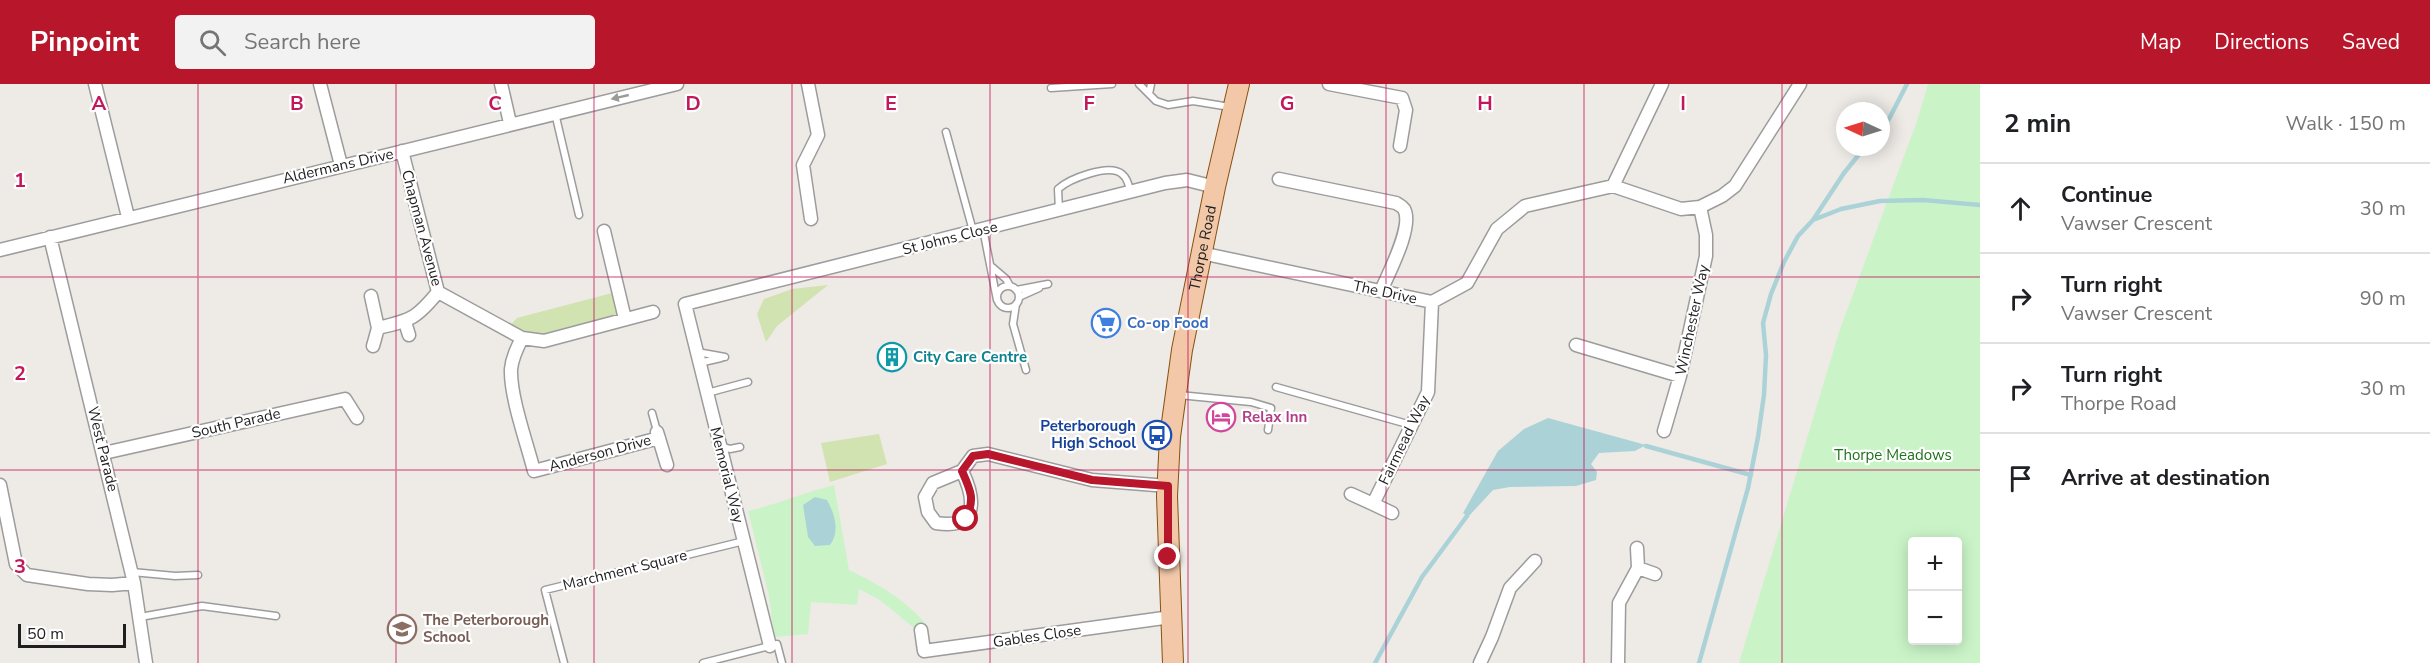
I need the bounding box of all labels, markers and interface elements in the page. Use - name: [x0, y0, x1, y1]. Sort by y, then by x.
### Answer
- search box: [175, 15, 595, 69]
- text: Pinpoint: [30, 23, 139, 61]
- icon: search: [196, 26, 229, 59]
- text: Search here: [244, 27, 361, 57]
- text: Map: [2140, 28, 2181, 56]
- text: Directions: [2214, 28, 2309, 56]
- text: Saved: [2342, 28, 2400, 56]
- text: A: [92, 90, 107, 117]
- text: B: [290, 90, 304, 117]
- text: C: [488, 90, 502, 117]
- text: D: [685, 90, 701, 117]
- text: E: [885, 90, 897, 117]
- text: F: [1083, 90, 1095, 117]
- text: G: [1280, 90, 1294, 117]
- text: H: [1477, 90, 1493, 117]
- text: I: [1680, 90, 1686, 117]
- one-way arrow: [611, 93, 629, 103]
- north arrow: [1836, 102, 1890, 156]
- text: 2 min: [2004, 106, 2071, 141]
- text: Walk · 150 m: [2286, 110, 2406, 137]
- street label: Aldermans Drive: [281, 144, 395, 188]
- text: 1: [14, 167, 26, 194]
- street label: Chapman Avenue: [397, 168, 447, 288]
- text: Continue: [2061, 180, 2152, 210]
- icon: ahead: [2004, 192, 2037, 225]
- text: 30 m: [2360, 195, 2406, 222]
- street label: Thorpe Road: [1184, 204, 1221, 293]
- text: Vawser Crescent: [2061, 210, 2212, 237]
- street label: St Johns Close: [900, 216, 1000, 260]
- street label: Winchester Way: [1670, 263, 1714, 377]
- text: Turn right: [2061, 270, 2162, 300]
- street label: The Drive: [1351, 275, 1419, 309]
- icon: right: [2004, 282, 2037, 315]
- text: 90 m: [2360, 285, 2406, 312]
- text: Vawser Crescent: [2061, 300, 2212, 327]
- supermarket icon: Co-op Food: [1090, 307, 1122, 339]
- place label: Co-op Food: [1127, 313, 1208, 333]
- building icon: City Care Centre: [876, 341, 908, 373]
- place label: City Care Centre: [913, 347, 1027, 367]
- text: 2: [14, 360, 26, 387]
- text: Turn right: [2061, 360, 2162, 390]
- icon: right: [2004, 372, 2037, 405]
- text: 30 m: [2360, 375, 2406, 402]
- text: Thorpe Road: [2061, 390, 2177, 417]
- street label: Fairmead Way: [1374, 392, 1434, 488]
- hotel icon: Relax Inn: [1205, 401, 1237, 433]
- street label: South Parade: [190, 403, 282, 443]
- street label: West Parade: [83, 404, 123, 494]
- place label: Relax Inn: [1242, 407, 1307, 427]
- place label: Peterborough High School: [1040, 416, 1136, 453]
- bus stop icon: Peterborough High School: [1141, 419, 1173, 451]
- street label: Memorial Way: [705, 425, 749, 525]
- street label: Anderson Drive: [547, 430, 653, 476]
- park label: Thorpe Meadows: [1834, 445, 1952, 465]
- icon: arrive: [2004, 462, 2037, 495]
- text: Arrive at destination: [2061, 463, 2270, 493]
- route start: [952, 505, 978, 531]
- map controls: [1908, 537, 1962, 645]
- button: +: [1908, 537, 1962, 591]
- route end: [1154, 543, 1180, 569]
- street label: Marchment Square: [561, 545, 689, 595]
- text: 3: [14, 553, 26, 580]
- button: −: [1908, 591, 1962, 645]
- place label: The Peterborough School: [423, 610, 549, 647]
- school or university icon: The Peterborough School: [386, 613, 418, 645]
- street label: Gables Close: [992, 620, 1082, 652]
- scale bar: [18, 621, 126, 648]
- text: 50 m: [27, 623, 64, 645]

